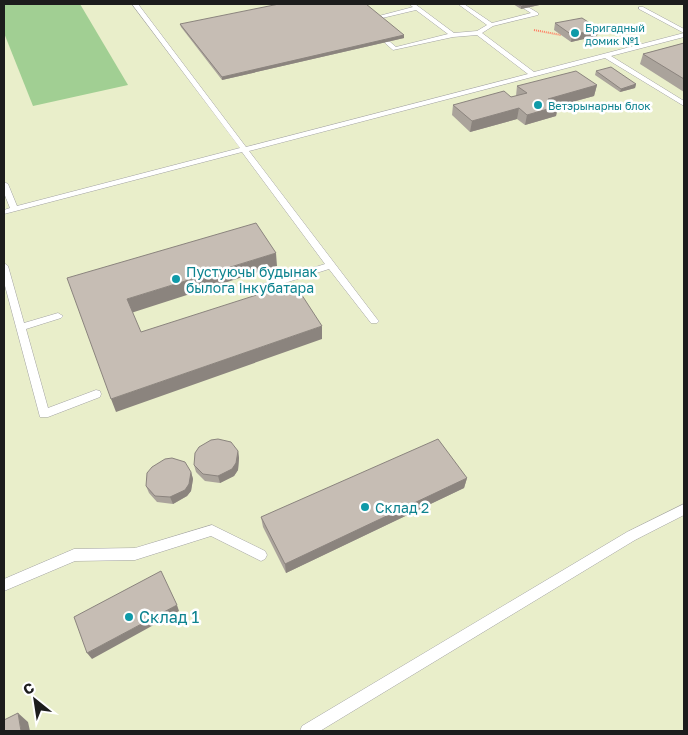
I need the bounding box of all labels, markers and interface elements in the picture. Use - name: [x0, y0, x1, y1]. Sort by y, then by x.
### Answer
- place label: Бригадный домик №1: [585, 21, 645, 47]
- marker: Бригадный домик №1: [569, 27, 581, 39]
- marker: Ветэрынарны блок: [532, 99, 544, 111]
- place label: Ветэрынарны блок: [548, 99, 651, 112]
- place label: Пустуючы будынак былога інкубатара: [186, 263, 318, 296]
- marker: Пустуючы будынак былога інкубатара: [170, 273, 182, 285]
- place label: Склад 2: [375, 499, 429, 516]
- marker: Склад 2: [359, 501, 371, 513]
- place label: Склад 1: [139, 607, 199, 627]
- marker: Склад 1: [123, 611, 135, 623]
- north arrow: [10, 675, 60, 725]
- text: С: [20, 678, 37, 698]

